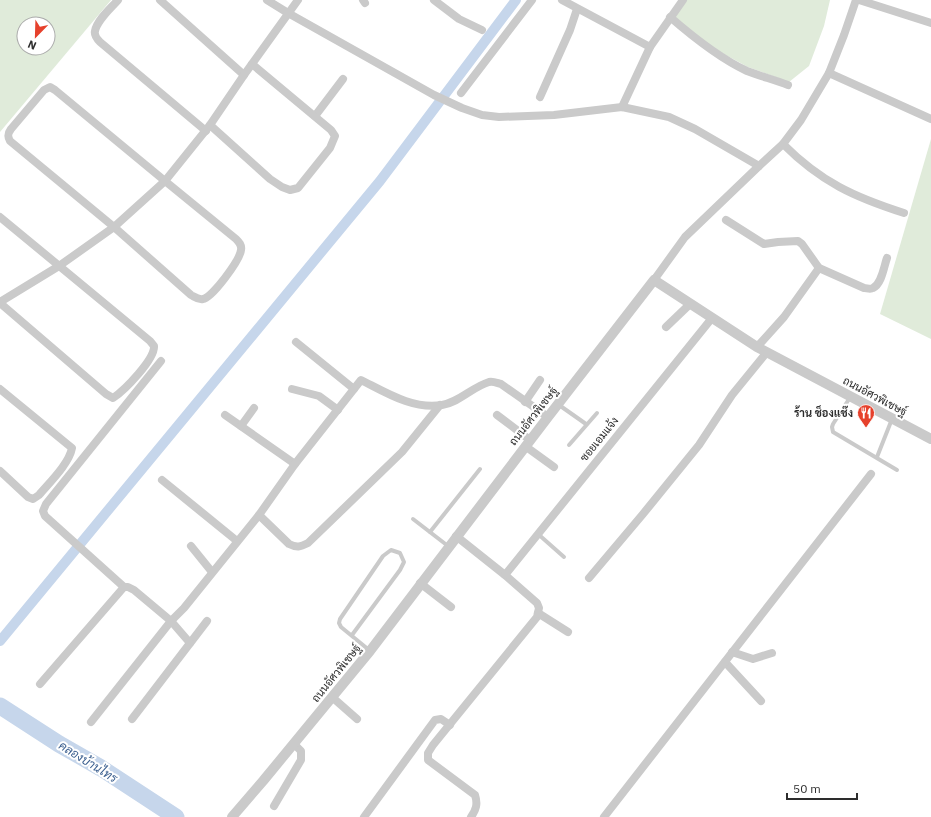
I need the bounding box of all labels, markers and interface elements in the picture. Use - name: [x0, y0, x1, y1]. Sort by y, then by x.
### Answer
- north arrow: [16, 16, 56, 56]
- text: N: [26, 37, 38, 53]
- street label: ถนนอัศวพิเชษฐ์: [840, 372, 910, 420]
- street label: ถนนอัศวพิเชษฐ์: [505, 383, 561, 449]
- restaurant icon: ร้าน ช็องแช๊ง: [856, 403, 876, 428]
- place label: ร้าน ช็องแช๊ง: [794, 405, 853, 420]
- street label: ซอยเอมแจ้ง: [577, 414, 621, 464]
- street label: ถนนอัศวพิเชษฐ์: [308, 641, 364, 705]
- water label: คลองบ้านไทร: [56, 738, 121, 786]
- scale bar: [787, 775, 857, 801]
- text: 50 m: [793, 781, 821, 796]

